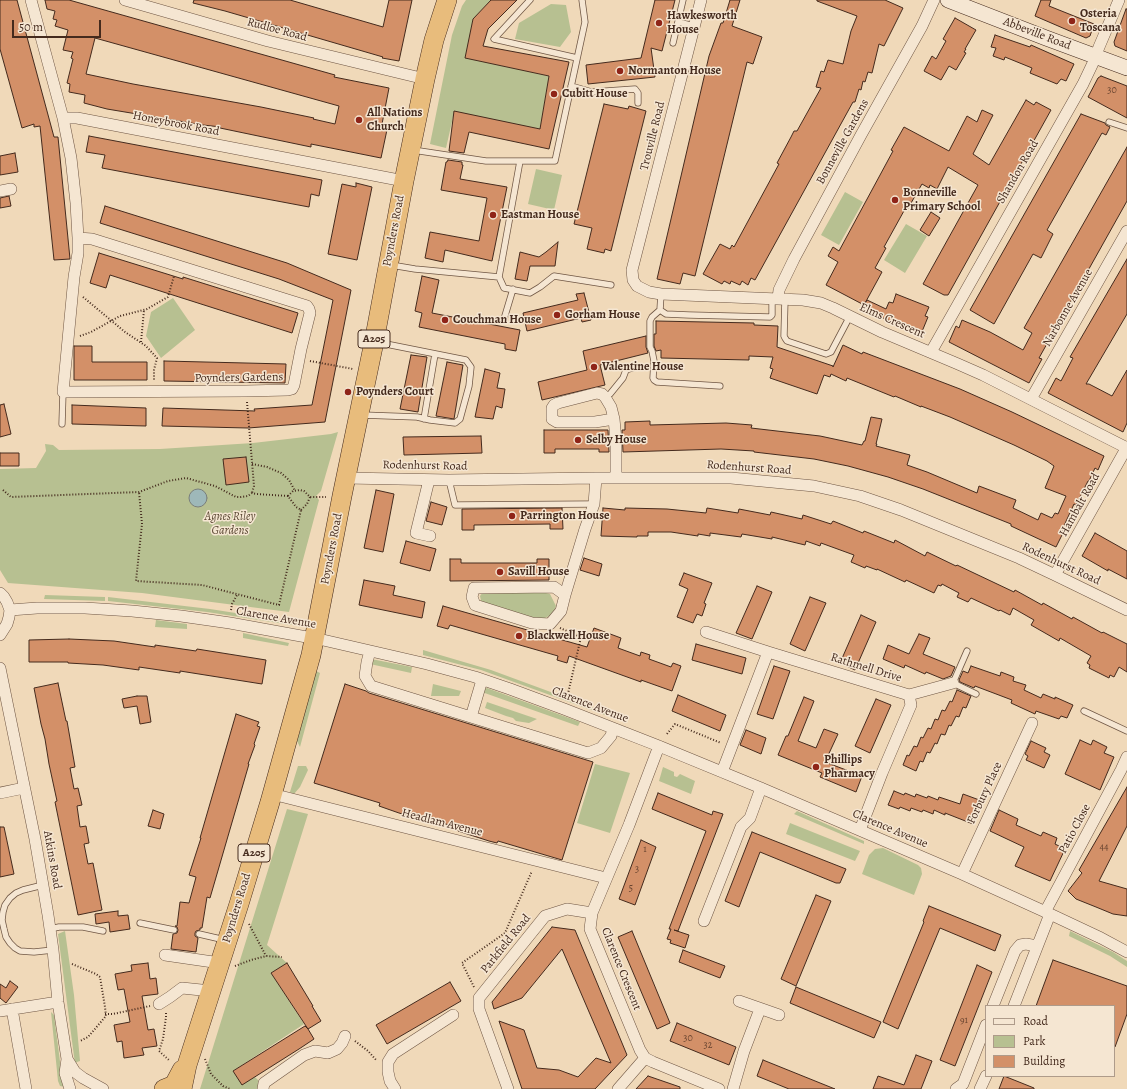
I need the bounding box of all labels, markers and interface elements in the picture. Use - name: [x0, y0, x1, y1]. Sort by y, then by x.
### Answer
- place label: Osteria Toscana: [1080, 7, 1121, 35]
- place label: Hawkesworth House: [667, 9, 737, 37]
- scale bar: [14, 12, 103, 38]
- street label: Abbeville Road: [1001, 14, 1073, 54]
- street label: Rudloe Road: [245, 15, 309, 45]
- marker: Osteria Toscana: [1067, 16, 1077, 26]
- marker: Hawkesworth House: [654, 18, 664, 28]
- text: 50 m: [19, 19, 43, 35]
- place label: Normanton House: [628, 64, 721, 78]
- marker: Normanton House: [615, 66, 625, 76]
- house number: 30: [1107, 85, 1117, 97]
- place label: Cubitt House: [562, 87, 628, 101]
- marker: Cubitt House: [549, 89, 559, 99]
- street label: Bonneville Gardens: [814, 97, 872, 187]
- street label: Trouville Road: [637, 100, 669, 172]
- place label: All Nations Church: [367, 106, 422, 134]
- street label: Honeybrook Road: [131, 109, 221, 139]
- marker: All Nations Church: [354, 115, 364, 125]
- street label: Shandon Road: [994, 138, 1042, 206]
- place label: Bonneville Primary School: [903, 186, 980, 214]
- street label: Poynders Road: [380, 194, 408, 268]
- marker: Bonneville Primary School: [890, 195, 900, 205]
- place label: Eastman House: [501, 208, 579, 222]
- marker: Eastman House: [488, 210, 498, 220]
- street label: Narbonne Avenue: [1040, 267, 1096, 349]
- street label: Elms Crescent: [857, 300, 927, 342]
- place label: Gorham House: [565, 308, 640, 322]
- marker: Gorham House: [552, 310, 562, 320]
- place label: Couchman House: [453, 313, 541, 327]
- marker: Couchman House: [440, 315, 450, 325]
- road number: A205: [358, 330, 390, 348]
- place label: Valentine House: [602, 360, 684, 374]
- marker: Valentine House: [589, 362, 599, 372]
- street label: Poynders Gardens: [195, 370, 283, 386]
- place label: Poynders Court: [356, 385, 434, 399]
- marker: Poynders Court: [343, 387, 353, 397]
- place label: Selby House: [586, 433, 646, 447]
- marker: Selby House: [573, 435, 583, 445]
- street label: Rodenhurst Road: [382, 458, 468, 474]
- street label: Rodenhurst Road: [706, 458, 792, 478]
- street label: Hambalt Road: [1057, 471, 1103, 539]
- place label: Parrington House: [520, 509, 610, 523]
- park label: Agnes Riley Gardens: [205, 510, 255, 538]
- marker: Parrington House: [507, 511, 517, 521]
- street label: Poynders Road: [318, 512, 346, 586]
- street label: Rodenhurst Road: [1019, 540, 1103, 588]
- place label: Savill House: [508, 565, 569, 579]
- marker: Savill House: [495, 567, 505, 577]
- street label: Clarence Avenue: [235, 604, 317, 632]
- place label: Blackwell House: [527, 629, 609, 643]
- marker: Blackwell House: [514, 631, 524, 641]
- street label: Rathmell Drive: [829, 650, 903, 686]
- street label: Clarence Avenue: [550, 684, 630, 726]
- place label: Phillips Pharmacy: [824, 753, 875, 781]
- street label: Forbury Place: [964, 760, 1006, 826]
- marker: Phillips Pharmacy: [811, 762, 821, 772]
- street label: Patio Close: [1056, 802, 1094, 856]
- street label: Headlam Avenue: [400, 806, 484, 840]
- street label: Clarence Avenue: [850, 807, 930, 851]
- street label: Atkins Road: [40, 830, 64, 890]
- house number: 44: [1099, 842, 1109, 854]
- road number: A205: [238, 844, 270, 862]
- house number: 1: [643, 844, 647, 856]
- house number: 3: [635, 864, 639, 876]
- street label: Poynders Road: [220, 871, 254, 945]
- house number: 5: [629, 883, 633, 895]
- street label: Parkfield Road: [478, 912, 534, 976]
- street label: Clarence Crescent: [598, 926, 644, 1012]
- legend: [985, 1005, 1115, 1077]
- text: Road: [1023, 1013, 1048, 1029]
- house number: 91: [960, 1015, 968, 1027]
- house number: 30: [683, 1033, 693, 1045]
- text: Park: [1023, 1033, 1046, 1049]
- house number: 32: [704, 1040, 712, 1052]
- text: Building: [1023, 1053, 1065, 1069]

